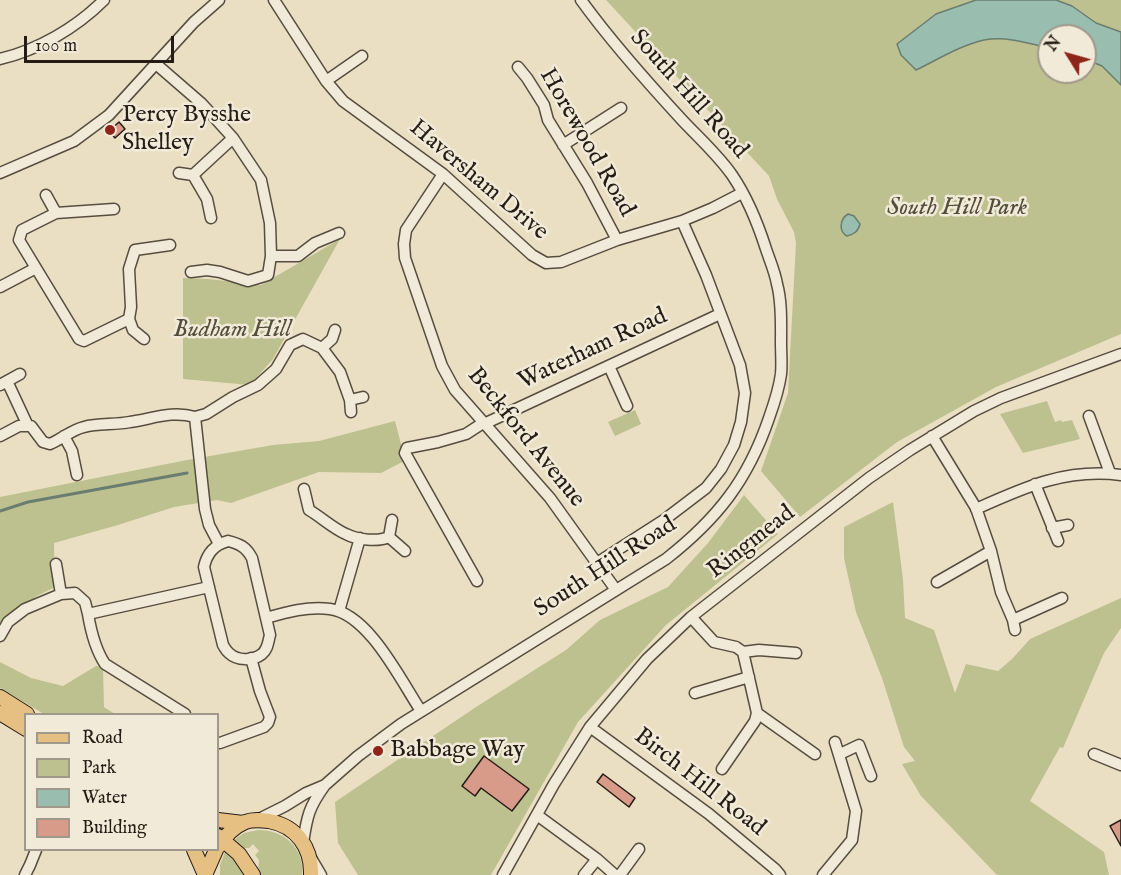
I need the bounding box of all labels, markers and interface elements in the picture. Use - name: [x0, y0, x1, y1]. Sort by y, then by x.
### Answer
- scale bar: [27, 24, 177, 62]
- north arrow: [1037, 24, 1097, 84]
- street label: South Hill Road: [623, 25, 753, 165]
- text: N: [1042, 33, 1066, 56]
- text: 100 m: [35, 35, 77, 58]
- street label: Horewood Road: [532, 64, 640, 222]
- place label: Percy Bysshe Shelley: [122, 102, 251, 158]
- street label: Haversham Drive: [403, 115, 553, 247]
- marker: Percy Bysshe Shelley: [103, 123, 117, 137]
- park label: South Hill Park: [887, 195, 1027, 223]
- street label: Waterham Road: [514, 303, 672, 397]
- park label: Budham Hill: [173, 317, 291, 345]
- street label: Beckford Avenue: [460, 362, 590, 514]
- street label: Ringmead: [703, 500, 801, 586]
- street label: South Hill Road: [530, 511, 682, 625]
- legend: [24, 713, 219, 851]
- street label: Birch Hill Road: [627, 723, 771, 843]
- text: Road: [82, 727, 123, 750]
- place label: Babbage Way: [390, 737, 525, 765]
- marker: Babbage Way: [371, 744, 385, 758]
- text: Park: [82, 757, 116, 780]
- text: Water: [82, 787, 127, 810]
- text: Building: [82, 817, 147, 840]

